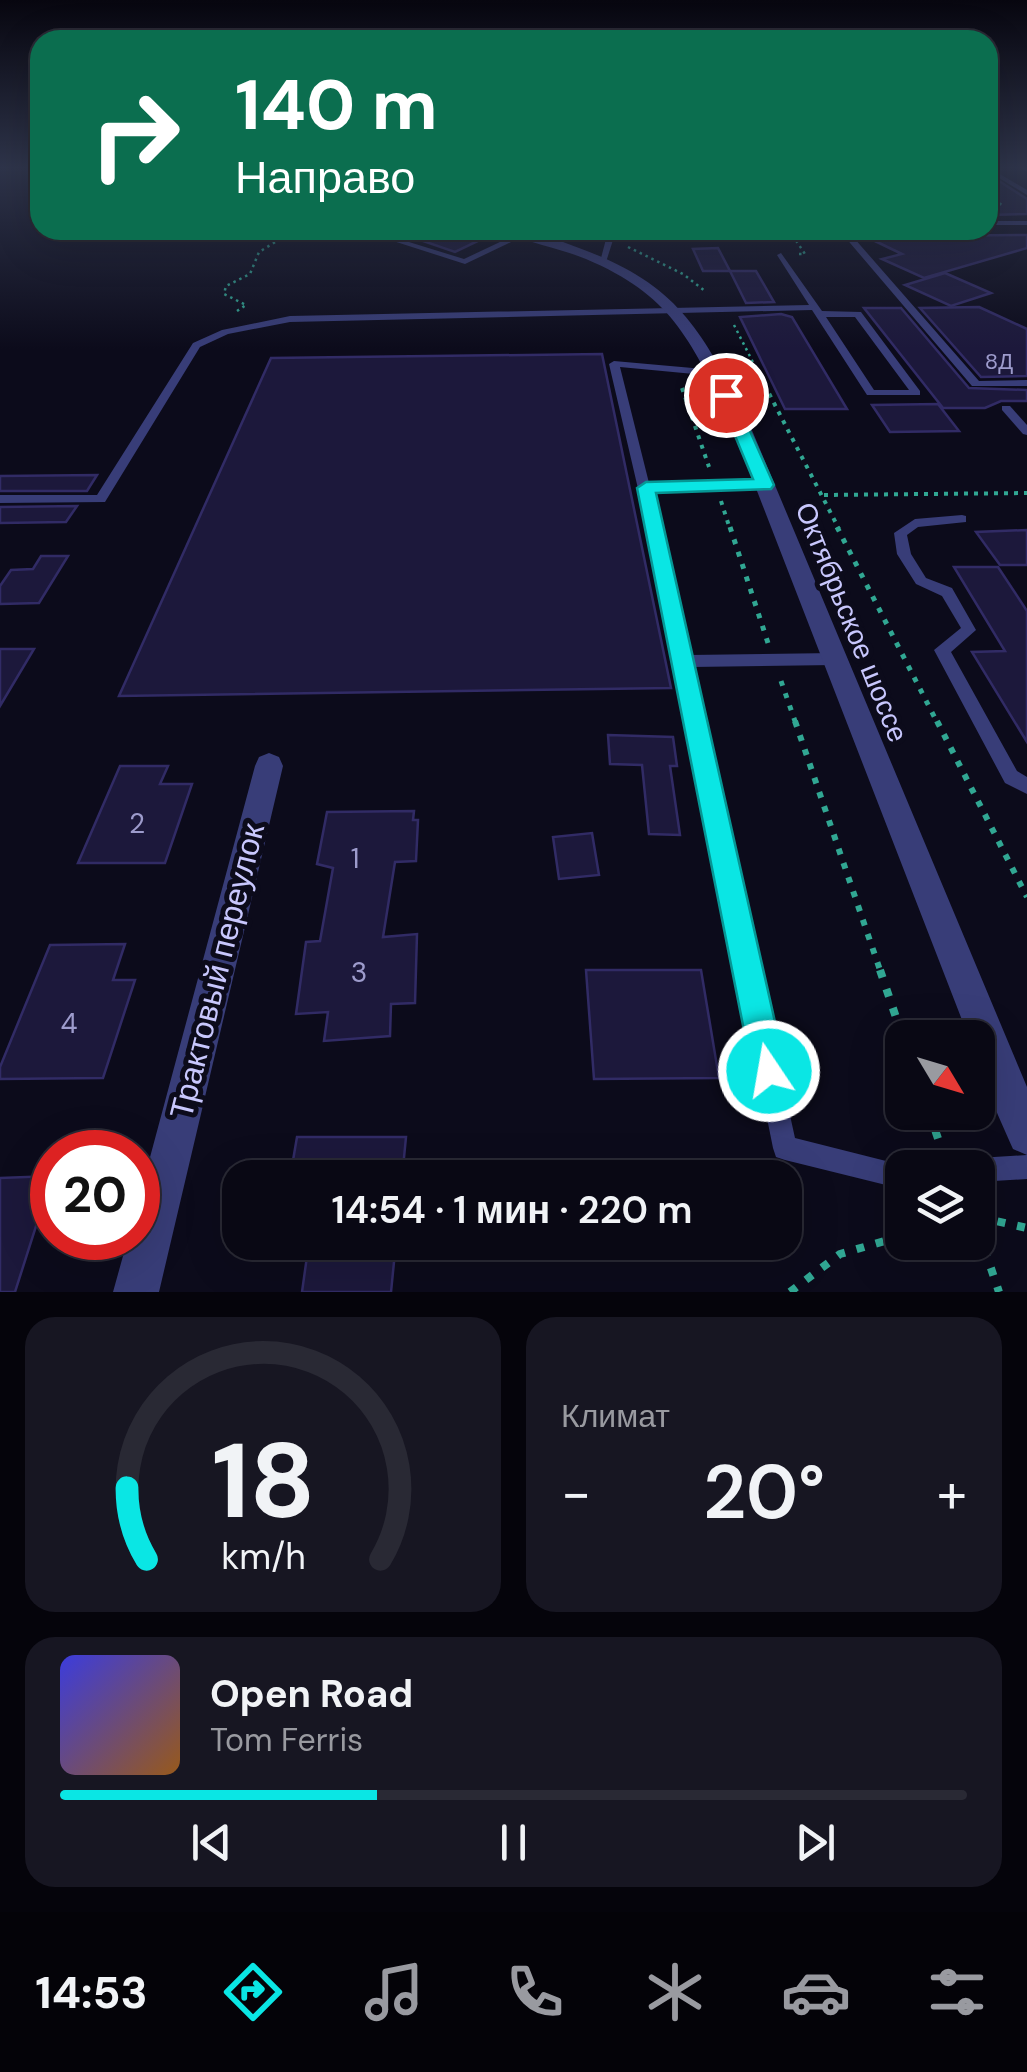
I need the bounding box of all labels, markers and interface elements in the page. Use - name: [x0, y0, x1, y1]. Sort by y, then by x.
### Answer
- text: 140 m: [235, 60, 438, 151]
- icon: right: [70, 70, 200, 200]
- text: Направо: [235, 148, 415, 207]
- house number: 8Д: [985, 347, 1013, 376]
- pin: [684, 353, 769, 438]
- icon: arrive: [699, 368, 754, 423]
- street label: Октябрьское шоссе: [787, 497, 917, 747]
- house number: 2: [129, 805, 145, 842]
- street label: Трактовый переулок: [160, 818, 274, 1123]
- house number: 1: [351, 840, 359, 877]
- house number: 3: [351, 954, 367, 991]
- house number: 4: [61, 1005, 78, 1042]
- position arrow: [717, 1019, 821, 1123]
- north arrow: [885, 1020, 995, 1130]
- map controls: [885, 1020, 995, 1260]
- speed limit sign: 20: [30, 1130, 160, 1260]
- button: layers: [885, 1150, 995, 1260]
- text: 14:54 · 1 мин · 220 m: [332, 1185, 692, 1235]
- text: Климат: [561, 1395, 670, 1437]
- text: 18: [211, 1414, 315, 1549]
- text: 20°: [703, 1444, 825, 1541]
- text: −: [561, 1457, 591, 1529]
- text: +: [937, 1457, 967, 1529]
- text: km/h: [221, 1534, 305, 1580]
- text: Open Road: [210, 1669, 413, 1719]
- text: Tom Ferris: [210, 1719, 363, 1761]
- icon: previous: [184, 1815, 239, 1870]
- icon: pause: [486, 1815, 541, 1870]
- icon: next: [788, 1815, 843, 1870]
- icon: directions: [218, 1957, 288, 2027]
- icon: music: [359, 1957, 429, 2027]
- icon: phone: [500, 1957, 570, 2027]
- icon: climate: [640, 1957, 710, 2027]
- icon: car: [781, 1957, 851, 2027]
- icon: filters: [922, 1957, 992, 2027]
- text: 14:53: [35, 1963, 148, 2022]

